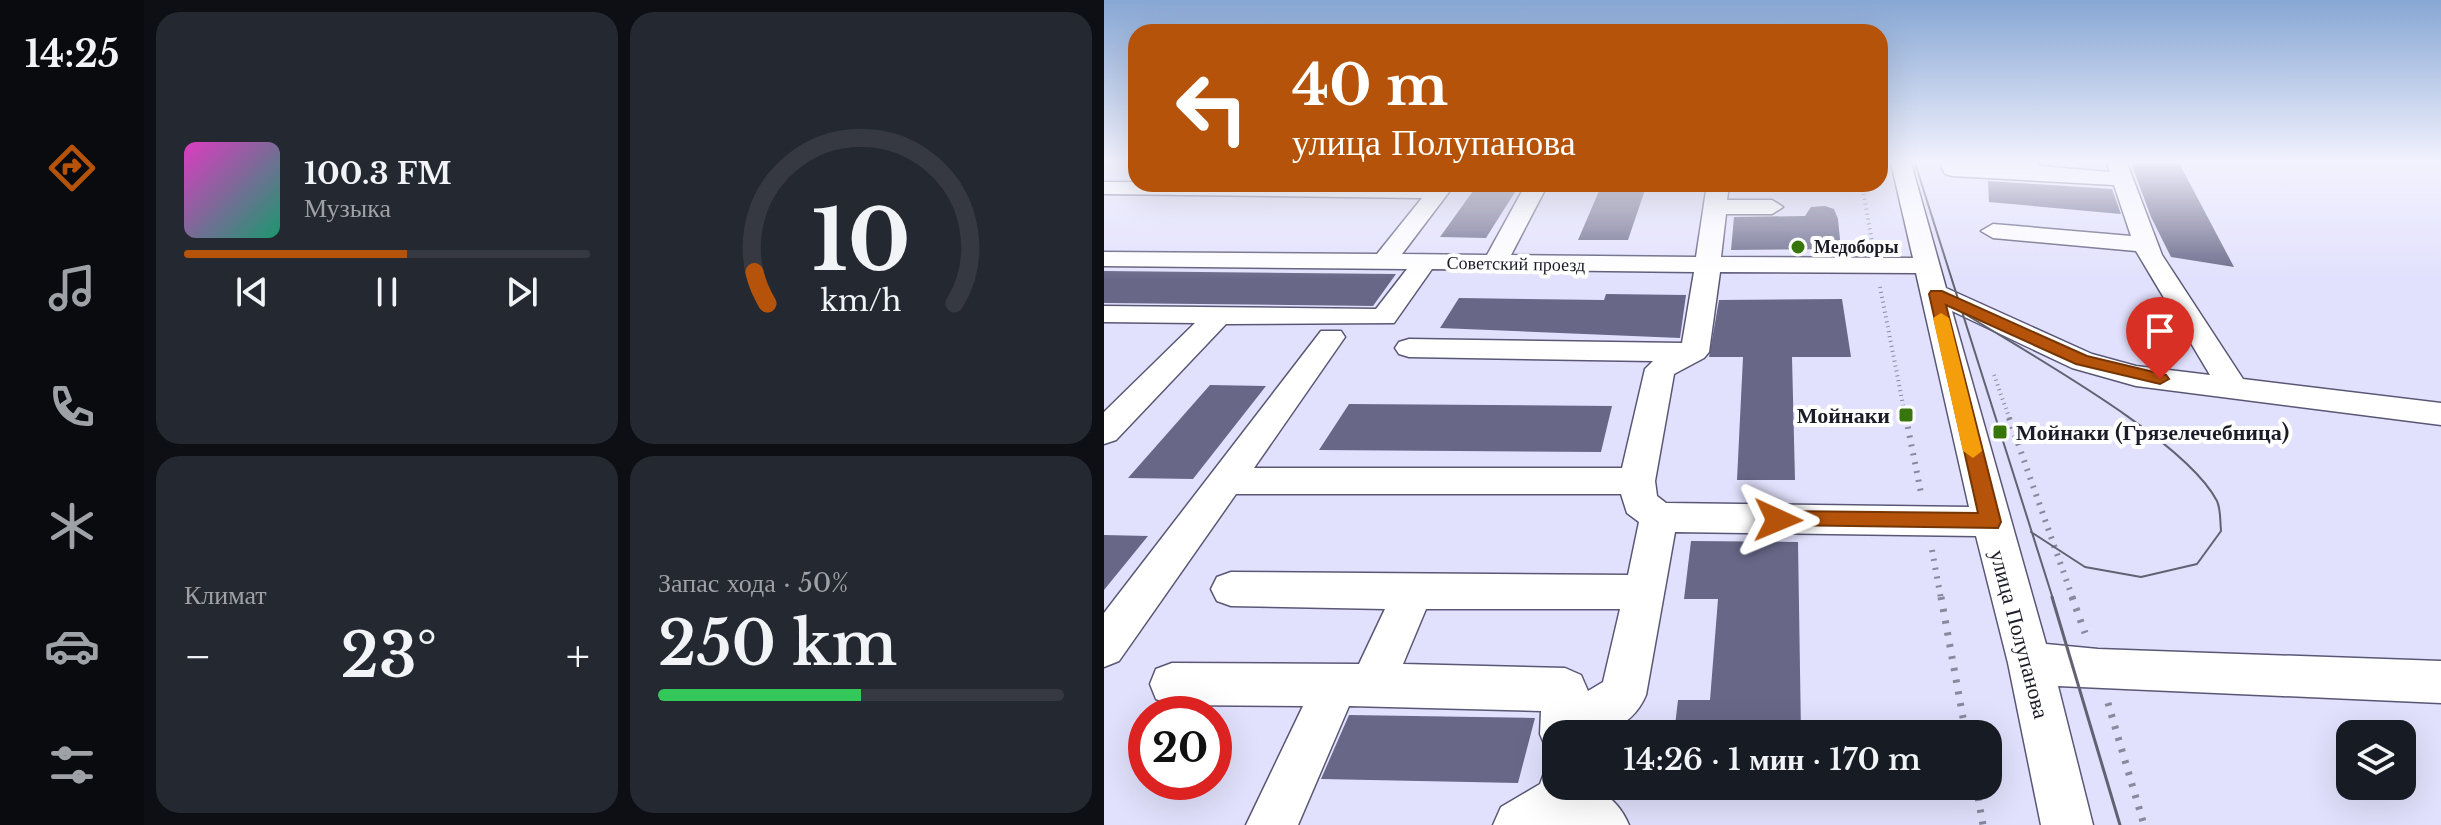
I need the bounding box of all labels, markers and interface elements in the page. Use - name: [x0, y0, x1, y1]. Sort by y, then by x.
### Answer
- text: 14:25: [25, 32, 119, 77]
- text: 40 m: [1292, 51, 1448, 120]
- icon: left: [1160, 56, 1264, 160]
- text: улица Полупанова: [1292, 120, 1576, 165]
- icon: directions: [44, 140, 100, 196]
- text: 100.3 FM: [304, 155, 452, 192]
- text: 10: [811, 188, 911, 291]
- text: Музыка: [304, 192, 391, 224]
- place label: Медоборы: [1814, 236, 1898, 258]
- marker: Медоборы: [1789, 238, 1807, 256]
- street label: Советский проезд: [1446, 252, 1586, 276]
- icon: music: [44, 260, 100, 316]
- icon: previous: [230, 270, 274, 314]
- icon: pause: [365, 270, 409, 314]
- icon: next: [500, 270, 544, 314]
- text: km/h: [820, 283, 902, 319]
- pin: [2126, 297, 2194, 379]
- icon: arrive: [2138, 309, 2182, 353]
- icon: phone: [44, 379, 100, 435]
- place label: Мойнаки: [1797, 402, 1890, 429]
- marker: Мойнаки: [1897, 406, 1915, 424]
- place label: Мойнаки (Грязелечебница): [2016, 419, 2289, 446]
- marker: Мойнаки (Грязелечебница): [1991, 423, 2009, 441]
- position arrow: [1736, 478, 1820, 562]
- icon: climate: [44, 498, 100, 554]
- street label: улица Полупанова: [1984, 547, 2055, 722]
- text: Запас хода · 50%: [658, 567, 849, 599]
- text: Климат: [184, 579, 267, 611]
- text: 250 km: [658, 607, 897, 681]
- icon: car: [44, 618, 100, 674]
- text: 23°: [341, 619, 437, 693]
- text: −: [184, 629, 212, 684]
- text: +: [566, 629, 590, 684]
- speed limit sign: 20: [1128, 696, 1232, 800]
- map controls: [2336, 720, 2416, 800]
- button: layers: [2336, 720, 2416, 800]
- icon: filters: [44, 737, 100, 793]
- text: 14:26 · 1 мин · 170 m: [1623, 741, 1921, 778]

